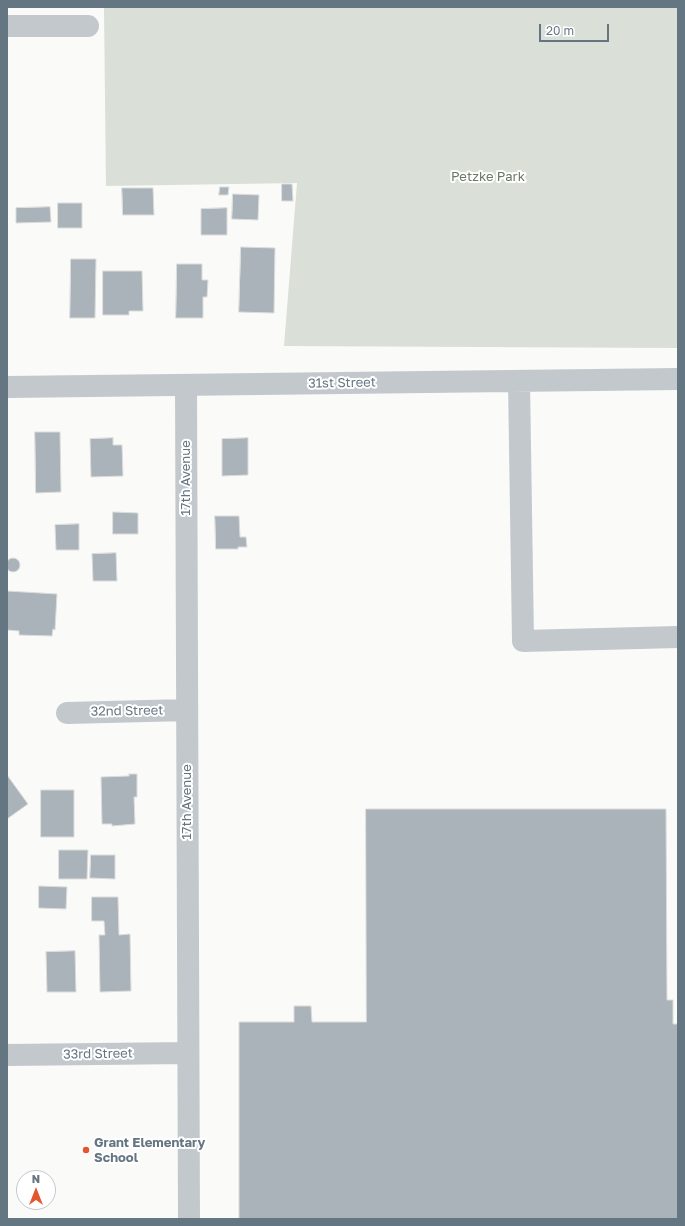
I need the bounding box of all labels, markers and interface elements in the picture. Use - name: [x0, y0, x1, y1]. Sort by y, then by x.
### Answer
- scale bar: [541, 16, 611, 42]
- text: 20 m: [546, 23, 574, 38]
- park label: Petzke Park: [451, 169, 525, 185]
- street label: 31st Street: [308, 375, 376, 391]
- street label: 17th Avenue: [178, 440, 194, 516]
- street label: 32nd Street: [90, 703, 164, 719]
- street label: 17th Avenue: [179, 764, 195, 840]
- street label: 33rd Street: [63, 1046, 133, 1062]
- place label: Grant Elementary School: [94, 1135, 205, 1166]
- marker: Grant Elementary School: [81, 1145, 91, 1155]
- north arrow: [16, 1170, 56, 1210]
- text: N: [32, 1172, 40, 1185]

